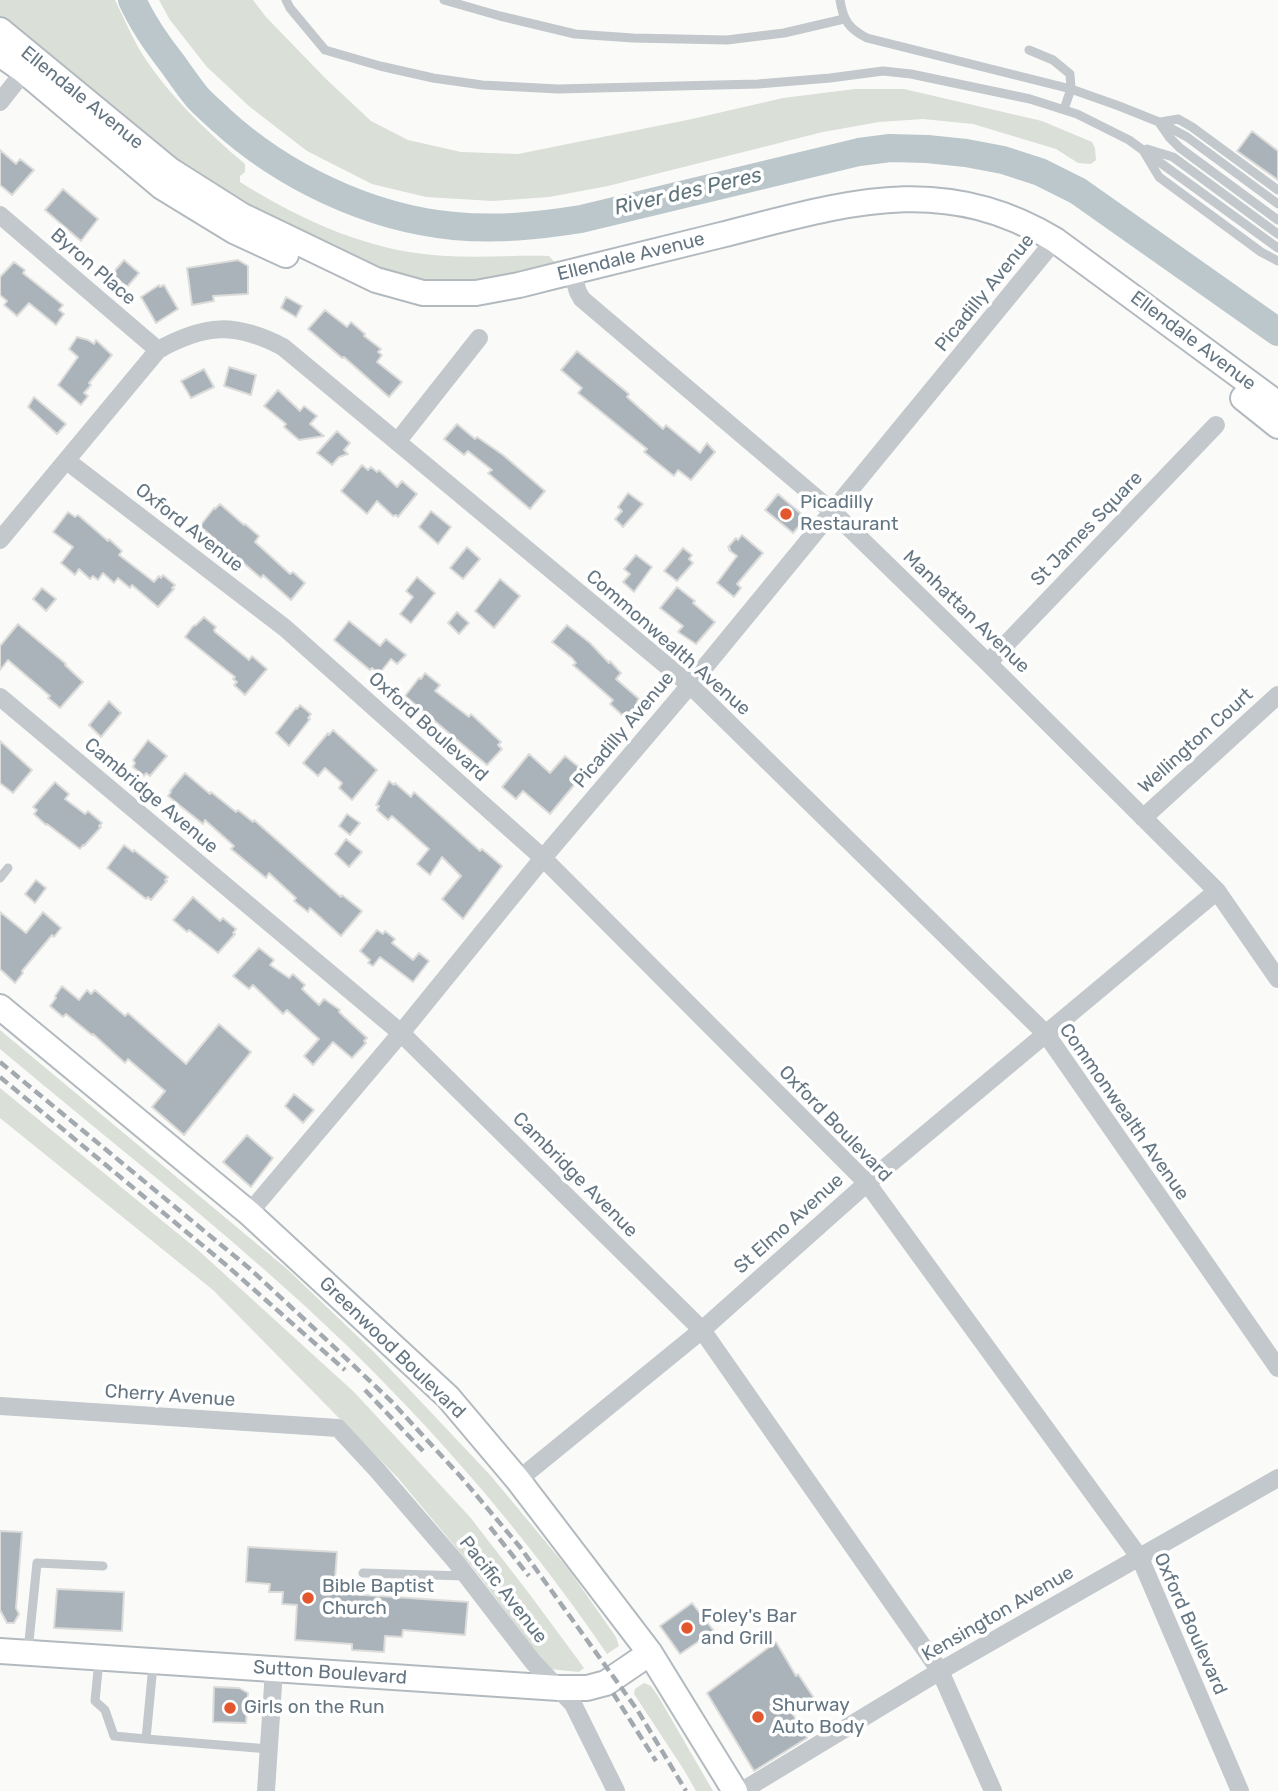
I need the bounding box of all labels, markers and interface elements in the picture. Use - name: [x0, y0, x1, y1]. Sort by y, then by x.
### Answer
- street label: Ellendale Avenue: [16, 42, 148, 154]
- water label: River des Peres: [612, 163, 764, 221]
- street label: Byron Place: [46, 224, 140, 310]
- street label: Ellendale Avenue: [555, 228, 707, 286]
- street label: Picadilly Avenue: [931, 230, 1039, 356]
- street label: Ellendale Avenue: [1126, 286, 1260, 396]
- street label: St James Square: [1026, 467, 1148, 591]
- street label: Oxford Avenue: [131, 479, 247, 577]
- place label: Picadilly Restaurant: [800, 492, 898, 536]
- marker: Picadilly Restaurant: [778, 506, 794, 522]
- street label: Manhattan Avenue: [898, 546, 1034, 678]
- street label: Commonwealth Avenue: [581, 565, 755, 721]
- street label: Oxford Boulevard: [364, 667, 492, 787]
- street label: Picadilly Avenue: [569, 667, 679, 793]
- street label: Wellington Court: [1134, 684, 1258, 798]
- street label: Cambridge Avenue: [79, 733, 223, 859]
- street label: Commonwealth Avenue: [1054, 1019, 1194, 1205]
- street label: Oxford Boulevard: [774, 1061, 896, 1187]
- street label: Cambridge Avenue: [508, 1108, 642, 1242]
- street label: St Elmo Avenue: [730, 1169, 848, 1279]
- street label: Greenwood Boulevard: [314, 1272, 470, 1424]
- street label: Cherry Avenue: [104, 1380, 236, 1412]
- street label: Pacific Avenue: [454, 1532, 552, 1648]
- street label: Oxford Boulevard: [1148, 1549, 1232, 1699]
- street label: Kensington Avenue: [918, 1561, 1078, 1667]
- place label: Bible Baptist Church: [322, 1576, 434, 1620]
- marker: Bible Baptist Church: [300, 1590, 316, 1606]
- place label: Foley's Bar and Grill: [701, 1606, 797, 1650]
- marker: Foley's Bar and Grill: [679, 1620, 695, 1636]
- street label: Sutton Boulevard: [252, 1656, 408, 1690]
- place label: Shurway Auto Body: [772, 1695, 864, 1739]
- place label: Girls on the Run: [244, 1697, 384, 1719]
- marker: Girls on the Run: [222, 1700, 238, 1716]
- marker: Shurway Auto Body: [750, 1709, 766, 1725]

